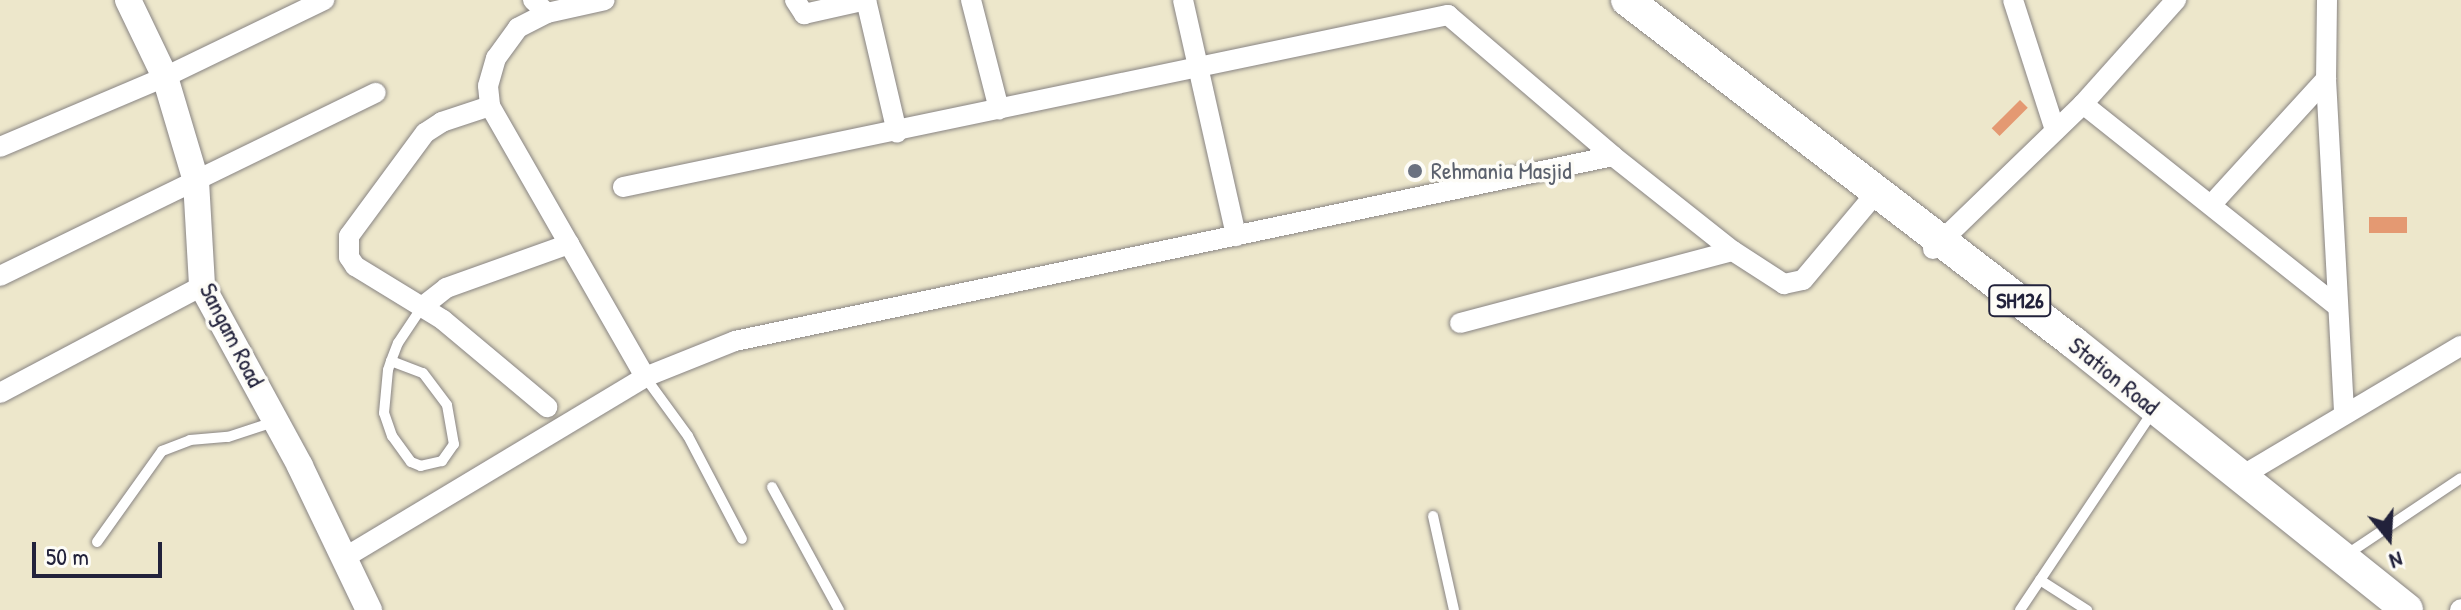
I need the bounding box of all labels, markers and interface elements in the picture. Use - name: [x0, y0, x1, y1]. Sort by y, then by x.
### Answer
- place label: Rehmania Masjid: [1431, 157, 1572, 185]
- marker: Rehmania Masjid: [1406, 162, 1424, 180]
- street label: Sangam Road: [194, 278, 270, 392]
- road number: SH126: [1988, 283, 2052, 319]
- street label: Station Road: [2063, 331, 2165, 421]
- north arrow: [2349, 498, 2429, 578]
- scale bar: [36, 526, 166, 576]
- text: 50 m: [46, 540, 89, 572]
- text: N: [2386, 545, 2407, 577]

